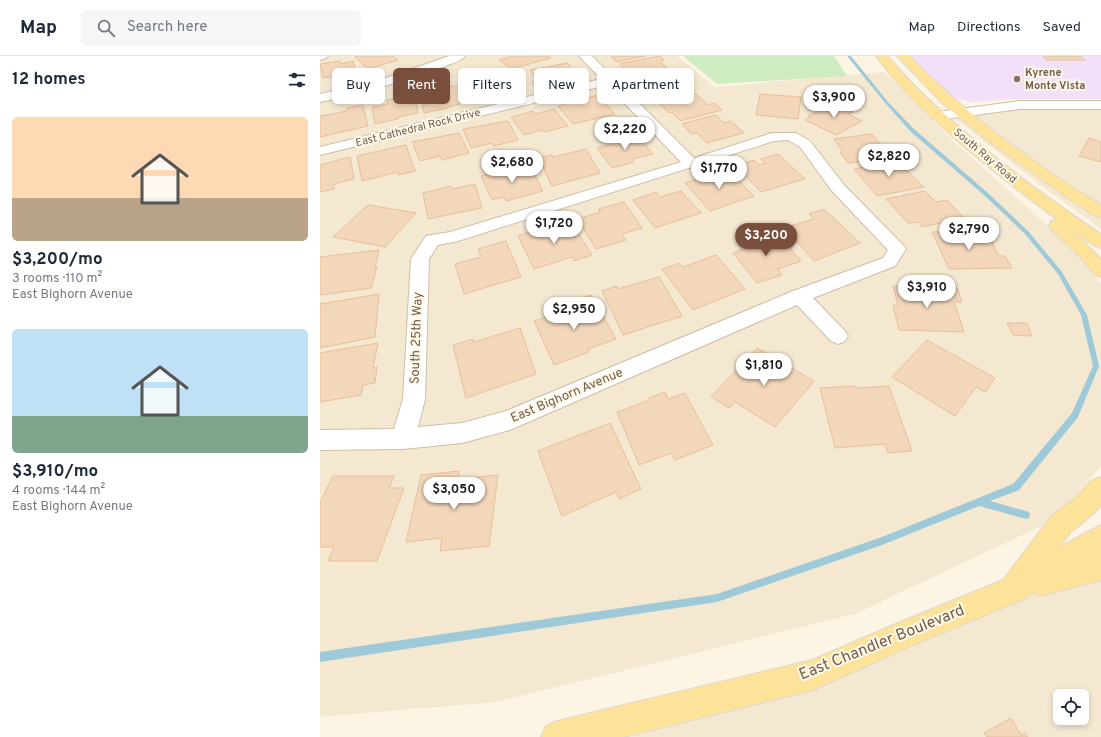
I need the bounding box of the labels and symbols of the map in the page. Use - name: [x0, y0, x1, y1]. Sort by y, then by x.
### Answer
- place label: Kyrene Monte Vista: [1025, 66, 1085, 93]
- marker: Kyrene Monte Vista: [1012, 74, 1022, 84]
- pin: $3,900: [801, 85, 867, 119]
- street label: East Cathedral Rock Drive: [354, 106, 482, 150]
- pin: $2,220: [592, 117, 658, 151]
- street label: South Ray Road: [951, 125, 1019, 187]
- pin: $2,820: [856, 144, 922, 178]
- pin: $2,680: [479, 150, 545, 184]
- pin: $1,770: [686, 156, 752, 190]
- pin: $1,720: [521, 211, 587, 245]
- pin: $2,790: [936, 217, 1002, 251]
- pin: $3,200: [733, 223, 799, 257]
- pin: $3,910: [894, 275, 960, 309]
- street label: South 25th Way: [407, 292, 427, 384]
- pin: $2,950: [541, 297, 607, 331]
- pin: $1,810: [731, 353, 797, 387]
- street label: East Bighorn Avenue: [508, 365, 626, 427]
- pin: $3,050: [421, 477, 487, 511]
- street label: East Chandler Boulevard: [796, 601, 968, 685]

